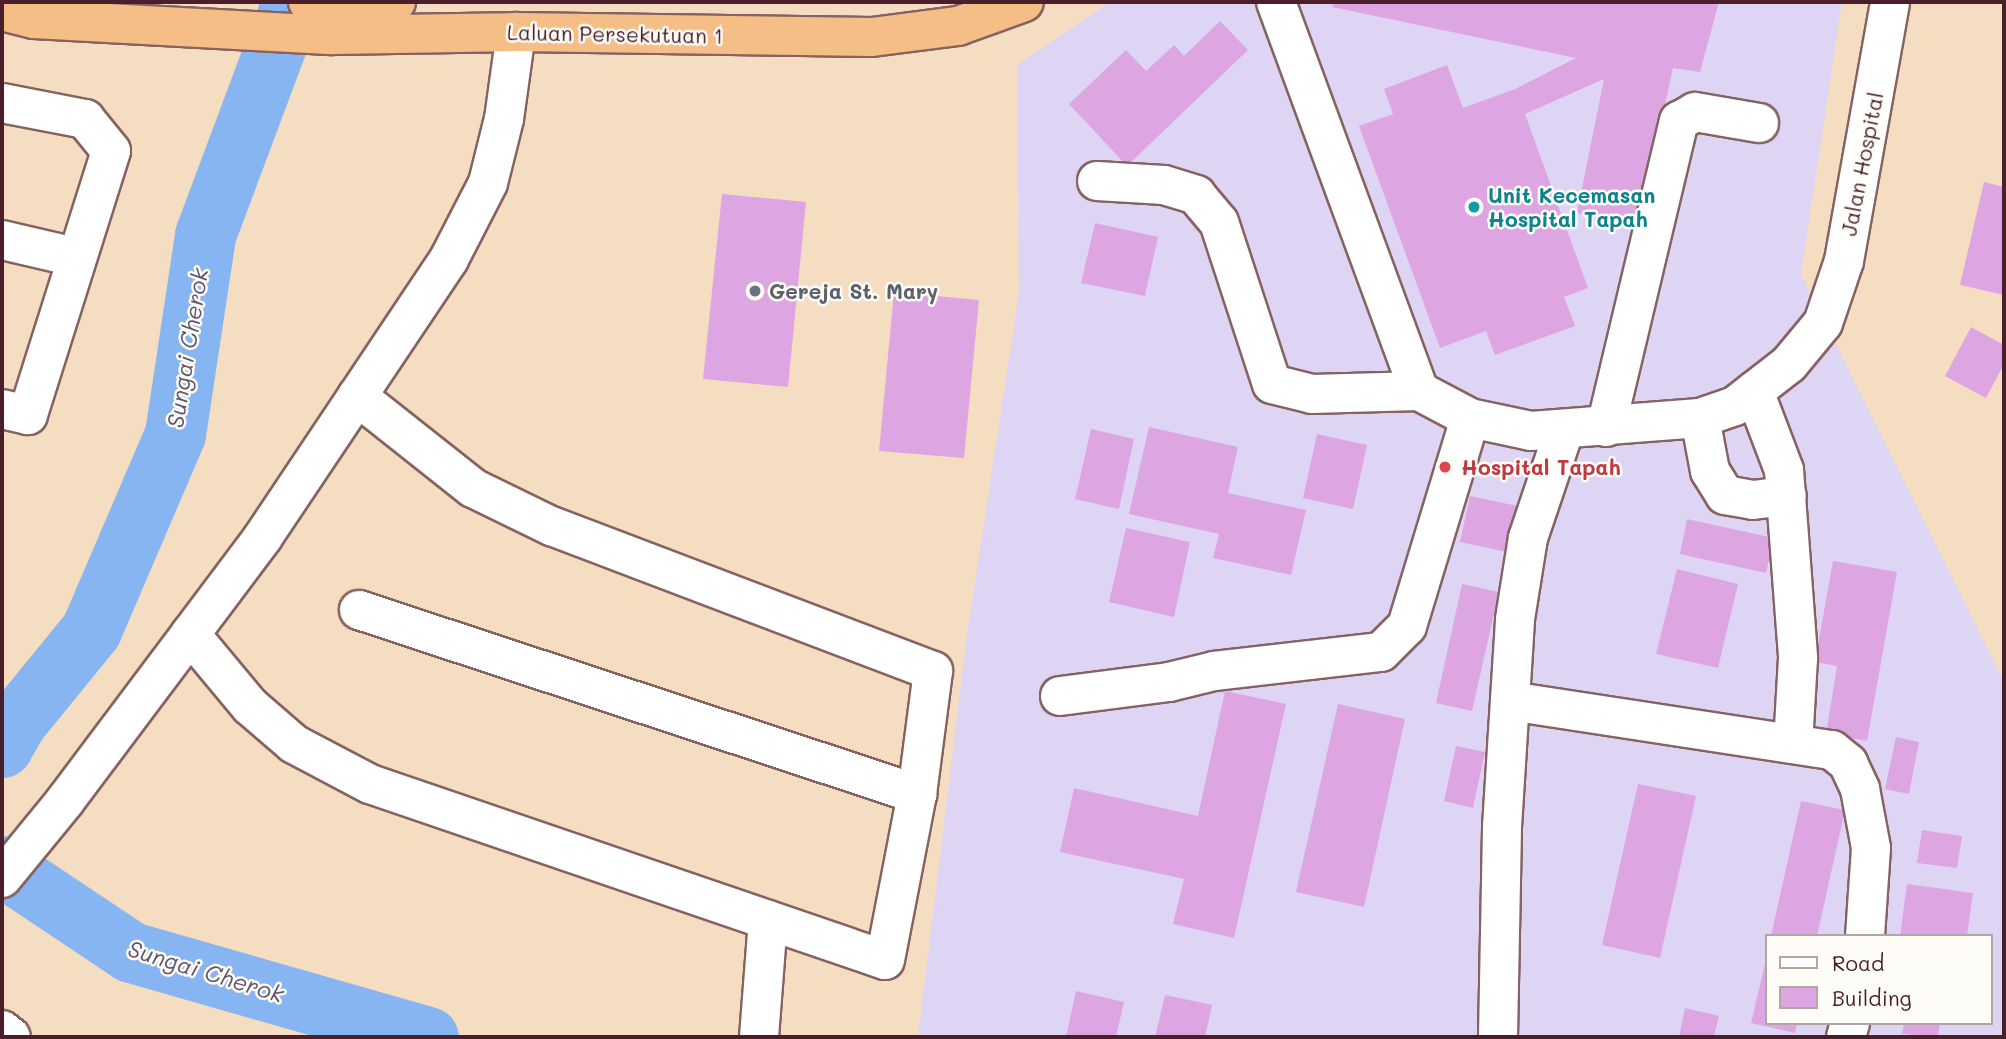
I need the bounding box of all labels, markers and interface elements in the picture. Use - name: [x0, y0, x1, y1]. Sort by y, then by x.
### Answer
- street label: Laluan Persekutuan 1: [507, 20, 723, 48]
- street label: Jalan Hospital: [1836, 90, 1888, 238]
- place label: Unit Kecemasan Hospital Tapah: [1488, 182, 1655, 232]
- marker: Unit Kecemasan Hospital Tapah: [1466, 199, 1482, 215]
- water label: Sungai Cherok: [161, 266, 213, 430]
- place label: Gereja St. Mary: [769, 278, 938, 304]
- marker: Gereja St. Mary: [747, 283, 763, 299]
- place label: Hospital Tapah: [1461, 454, 1621, 480]
- marker: Hospital Tapah: [1435, 457, 1455, 477]
- water label: Sungai Cherok: [125, 934, 287, 1008]
- legend: [1764, 934, 1992, 1025]
- text: Road: [1832, 949, 1884, 976]
- text: Building: [1832, 984, 1912, 1011]

